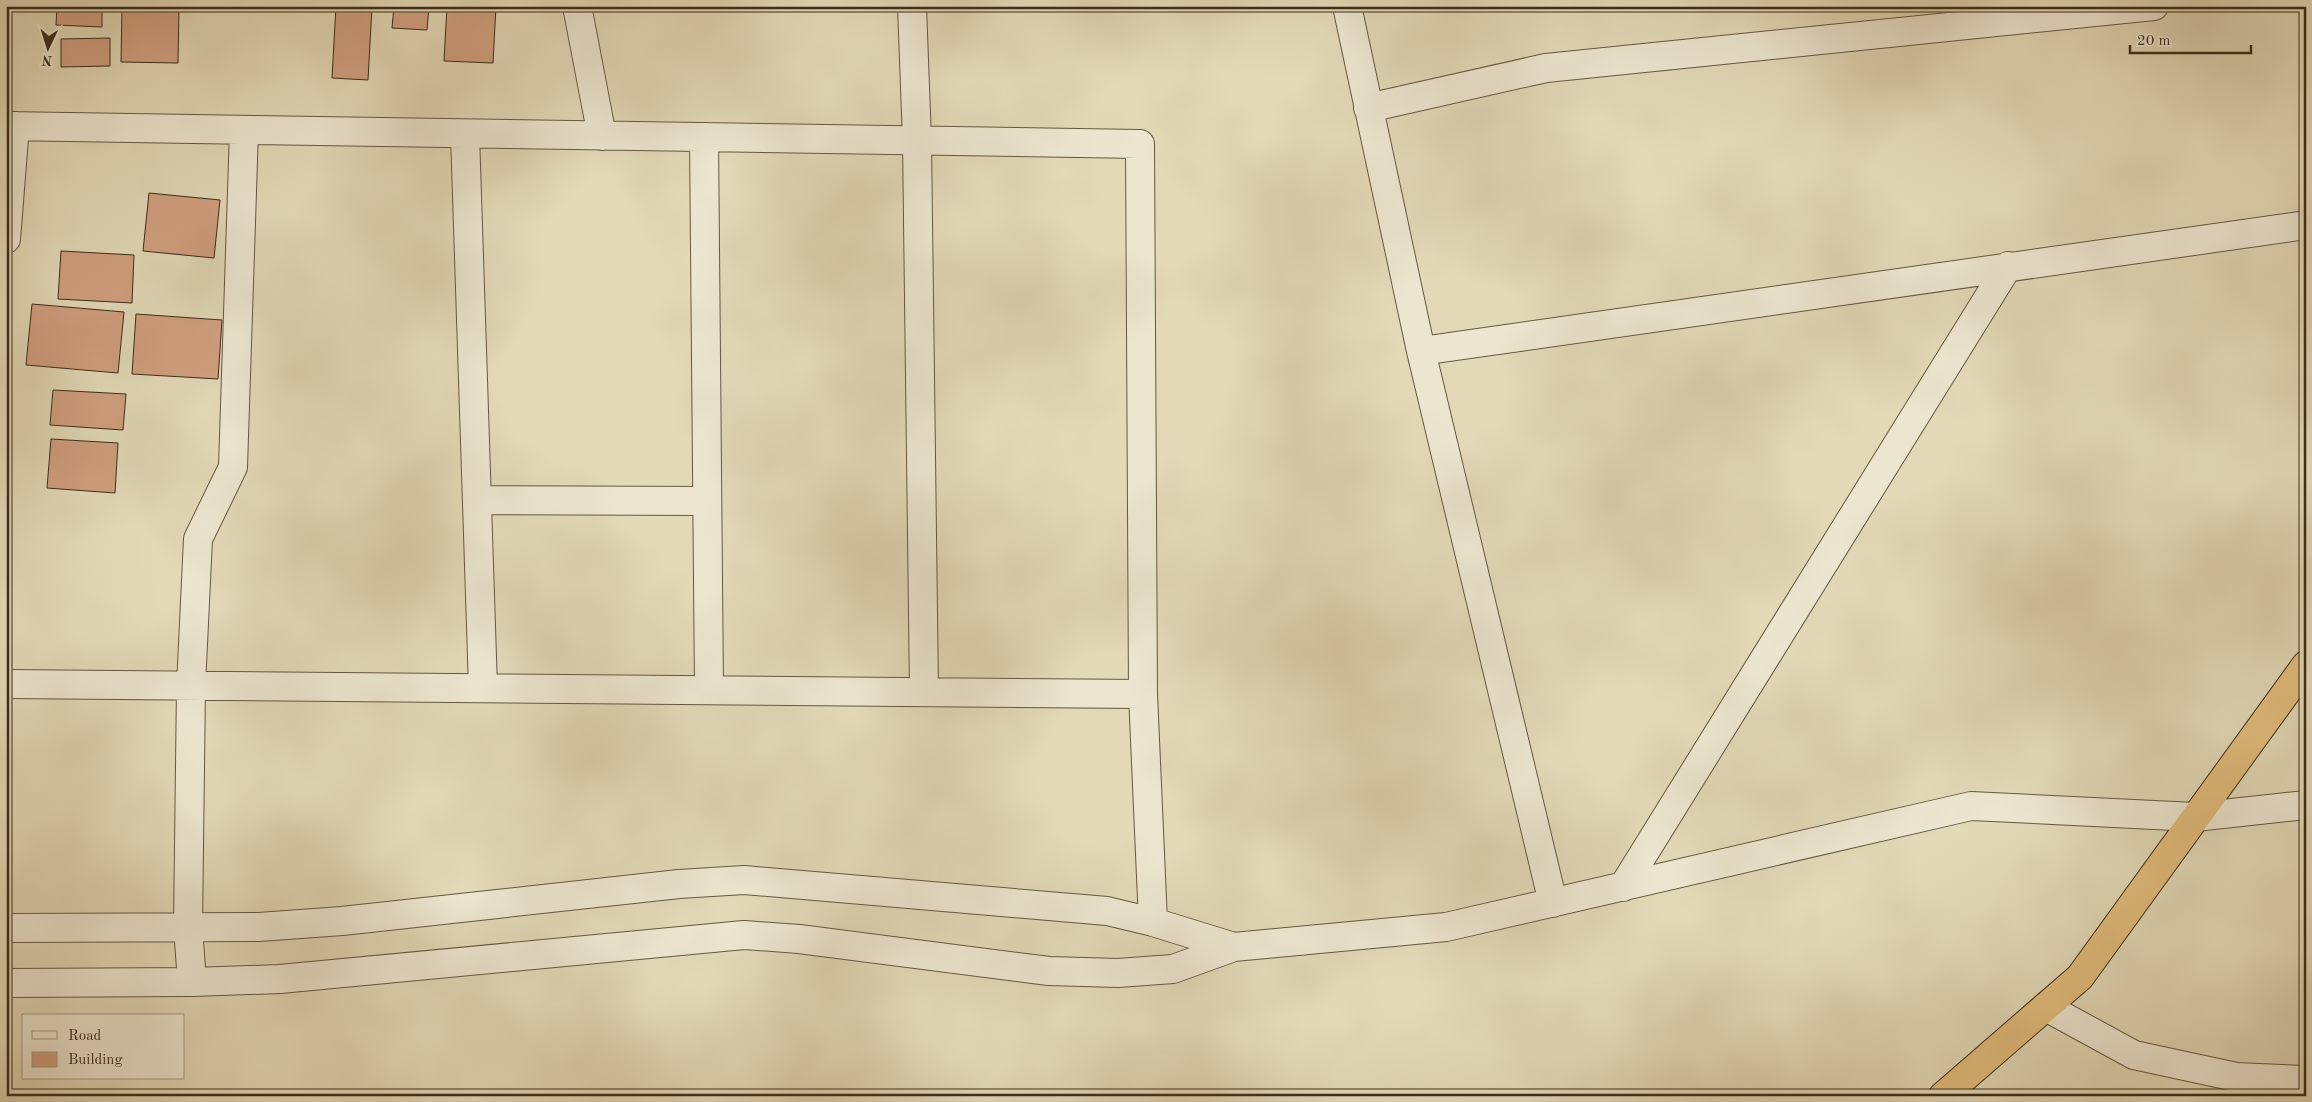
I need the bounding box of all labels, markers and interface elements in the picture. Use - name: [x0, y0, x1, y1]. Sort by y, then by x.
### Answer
- north arrow: [22, 22, 72, 72]
- scale bar: [2130, 22, 2251, 54]
- text: 20 m: [2137, 34, 2171, 49]
- text: N: [41, 53, 53, 67]
- legend: [22, 1014, 185, 1080]
- text: Road: [68, 1029, 102, 1044]
- text: Building: [68, 1053, 123, 1068]

